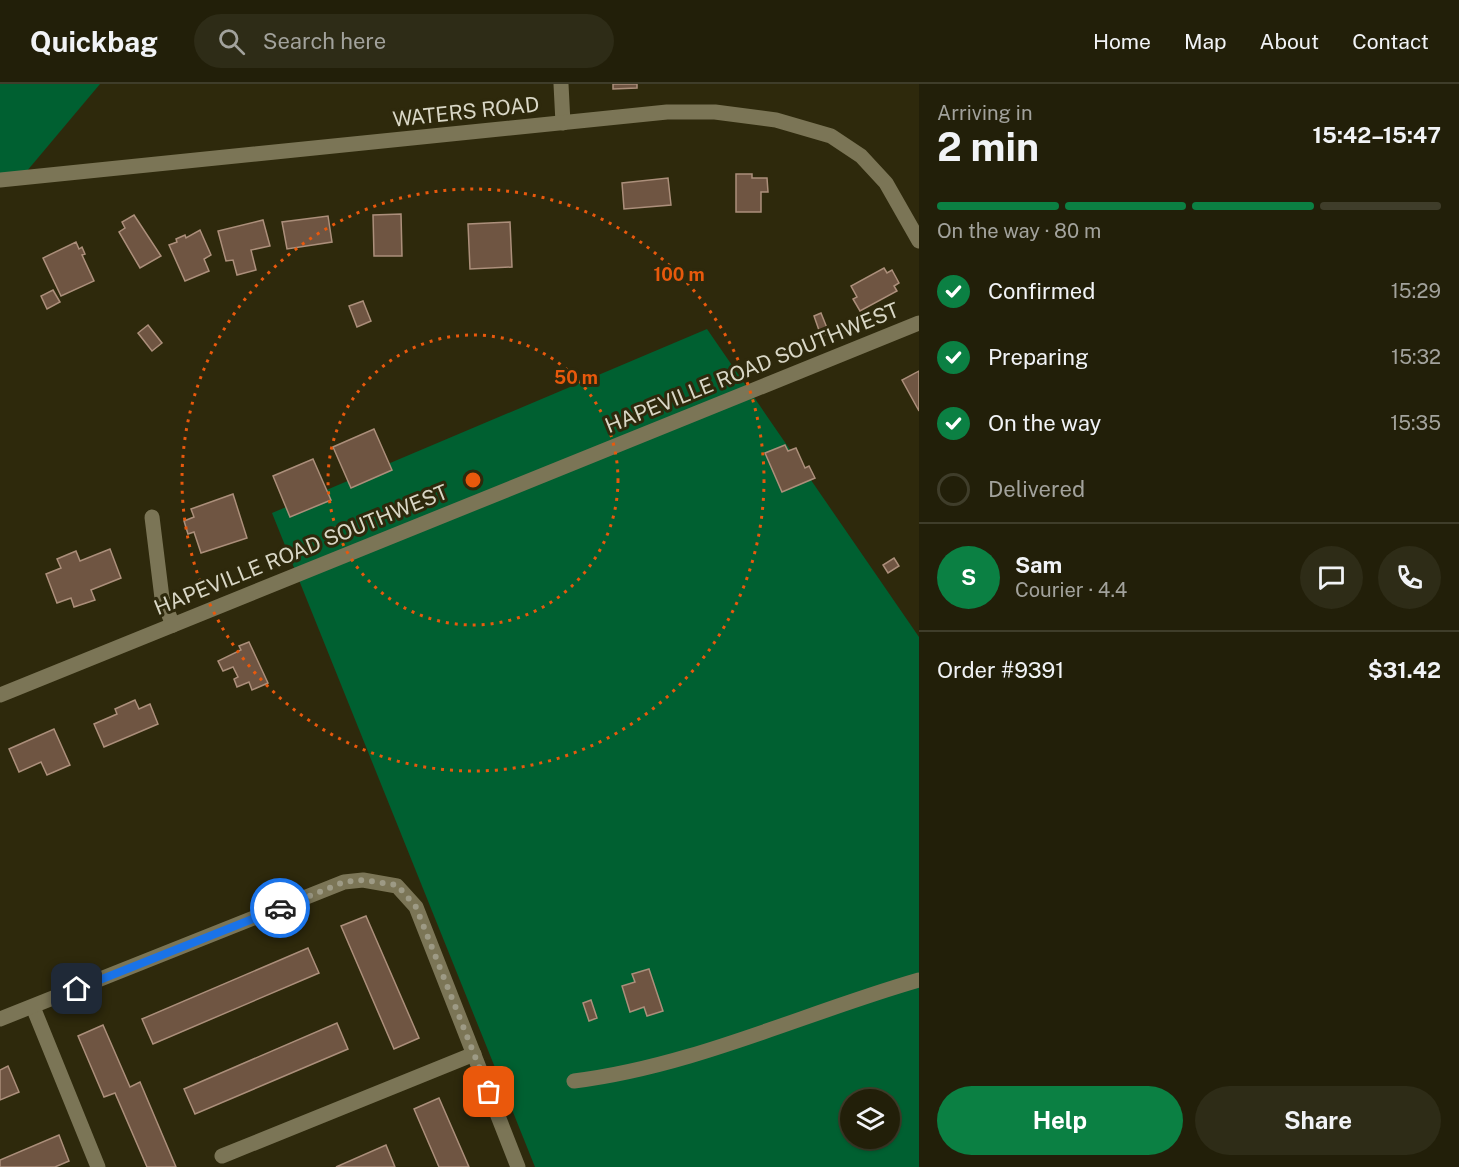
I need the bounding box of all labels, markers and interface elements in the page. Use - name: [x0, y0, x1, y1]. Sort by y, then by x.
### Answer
- search box: [194, 14, 614, 68]
- text: Quickbag: [30, 25, 158, 58]
- icon: search: [215, 25, 248, 58]
- text: Search here: [263, 28, 386, 54]
- text: Home: [1093, 29, 1151, 54]
- text: Map: [1184, 29, 1227, 54]
- text: About: [1260, 29, 1319, 54]
- text: Contact: [1352, 29, 1429, 54]
- street label: WATERS ROAD: [391, 91, 541, 132]
- text: Arriving in: [937, 101, 1032, 125]
- text: 15:42–15:47: [1313, 122, 1441, 148]
- text: 2 min: [937, 124, 1039, 170]
- text: On the way · 80 m: [937, 219, 1101, 243]
- text: 100 m: [653, 264, 705, 285]
- icon: check: [937, 275, 970, 308]
- text: Confirmed: [988, 278, 1095, 304]
- text: 15:29: [1391, 279, 1441, 303]
- street label: HAPEVILLE ROAD SOUTHWEST: [601, 297, 902, 438]
- icon: check: [937, 341, 970, 374]
- text: Preparing: [988, 344, 1089, 370]
- text: 15:32: [1391, 345, 1441, 369]
- text: 50 m: [554, 367, 598, 388]
- icon: check: [937, 407, 970, 440]
- text: On the way: [988, 410, 1101, 436]
- text: 15:35: [1390, 411, 1441, 435]
- centre of rings: [463, 470, 483, 490]
- text: Delivered: [988, 476, 1085, 502]
- street label: HAPEVILLE ROAD SOUTHWEST: [150, 479, 451, 620]
- button: chat: [1300, 546, 1363, 609]
- button: phone: [1378, 546, 1441, 609]
- text: Sam: [1015, 552, 1062, 578]
- text: S: [961, 564, 976, 590]
- text: Courier · 4.4: [1015, 578, 1127, 602]
- text: Order #9391: [937, 657, 1064, 683]
- text: $31.42: [1368, 657, 1441, 683]
- courier: [250, 878, 310, 938]
- icon: car: [264, 892, 297, 925]
- pin: [51, 963, 102, 1014]
- icon: home: [60, 972, 93, 1005]
- pin: [463, 1066, 514, 1117]
- icon: bag: [472, 1075, 505, 1108]
- button: Help: [937, 1086, 1183, 1155]
- button: Share: [1195, 1086, 1441, 1155]
- map controls: [840, 1089, 900, 1149]
- button: layers: [840, 1089, 900, 1149]

